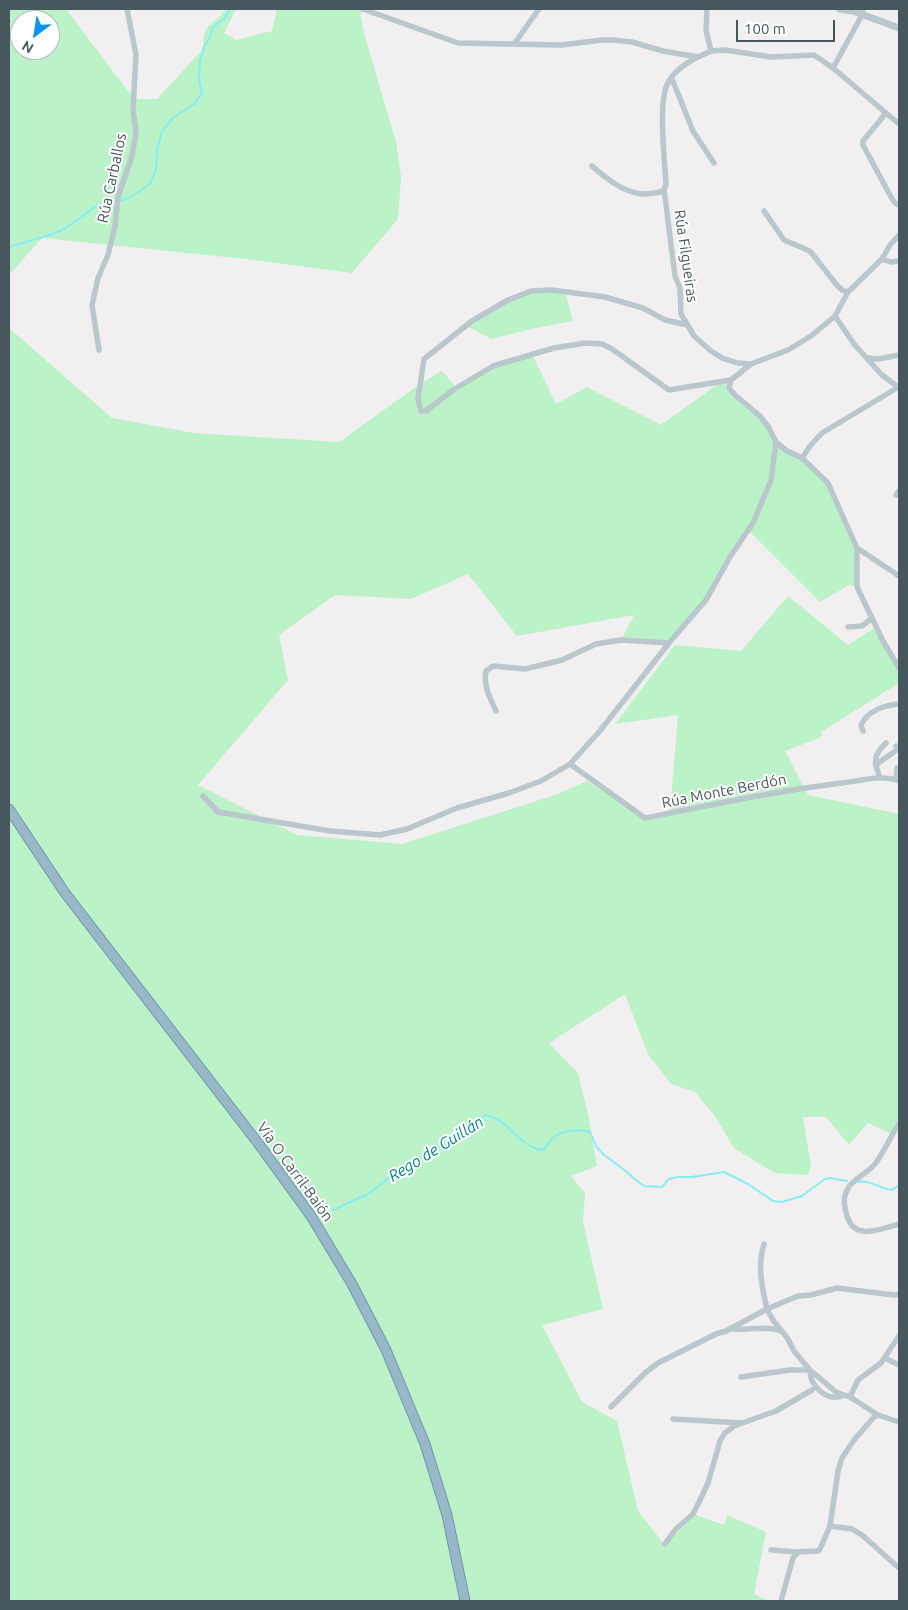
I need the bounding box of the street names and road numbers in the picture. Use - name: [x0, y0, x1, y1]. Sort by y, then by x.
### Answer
- street label: Rúa Carballos: [94, 131, 130, 225]
- street label: Rúa Filgueiras: [671, 208, 701, 304]
- street label: Rúa Monte Berdón: [660, 770, 788, 812]
- street label: Vía O Carril-Baión: [253, 1119, 337, 1225]

